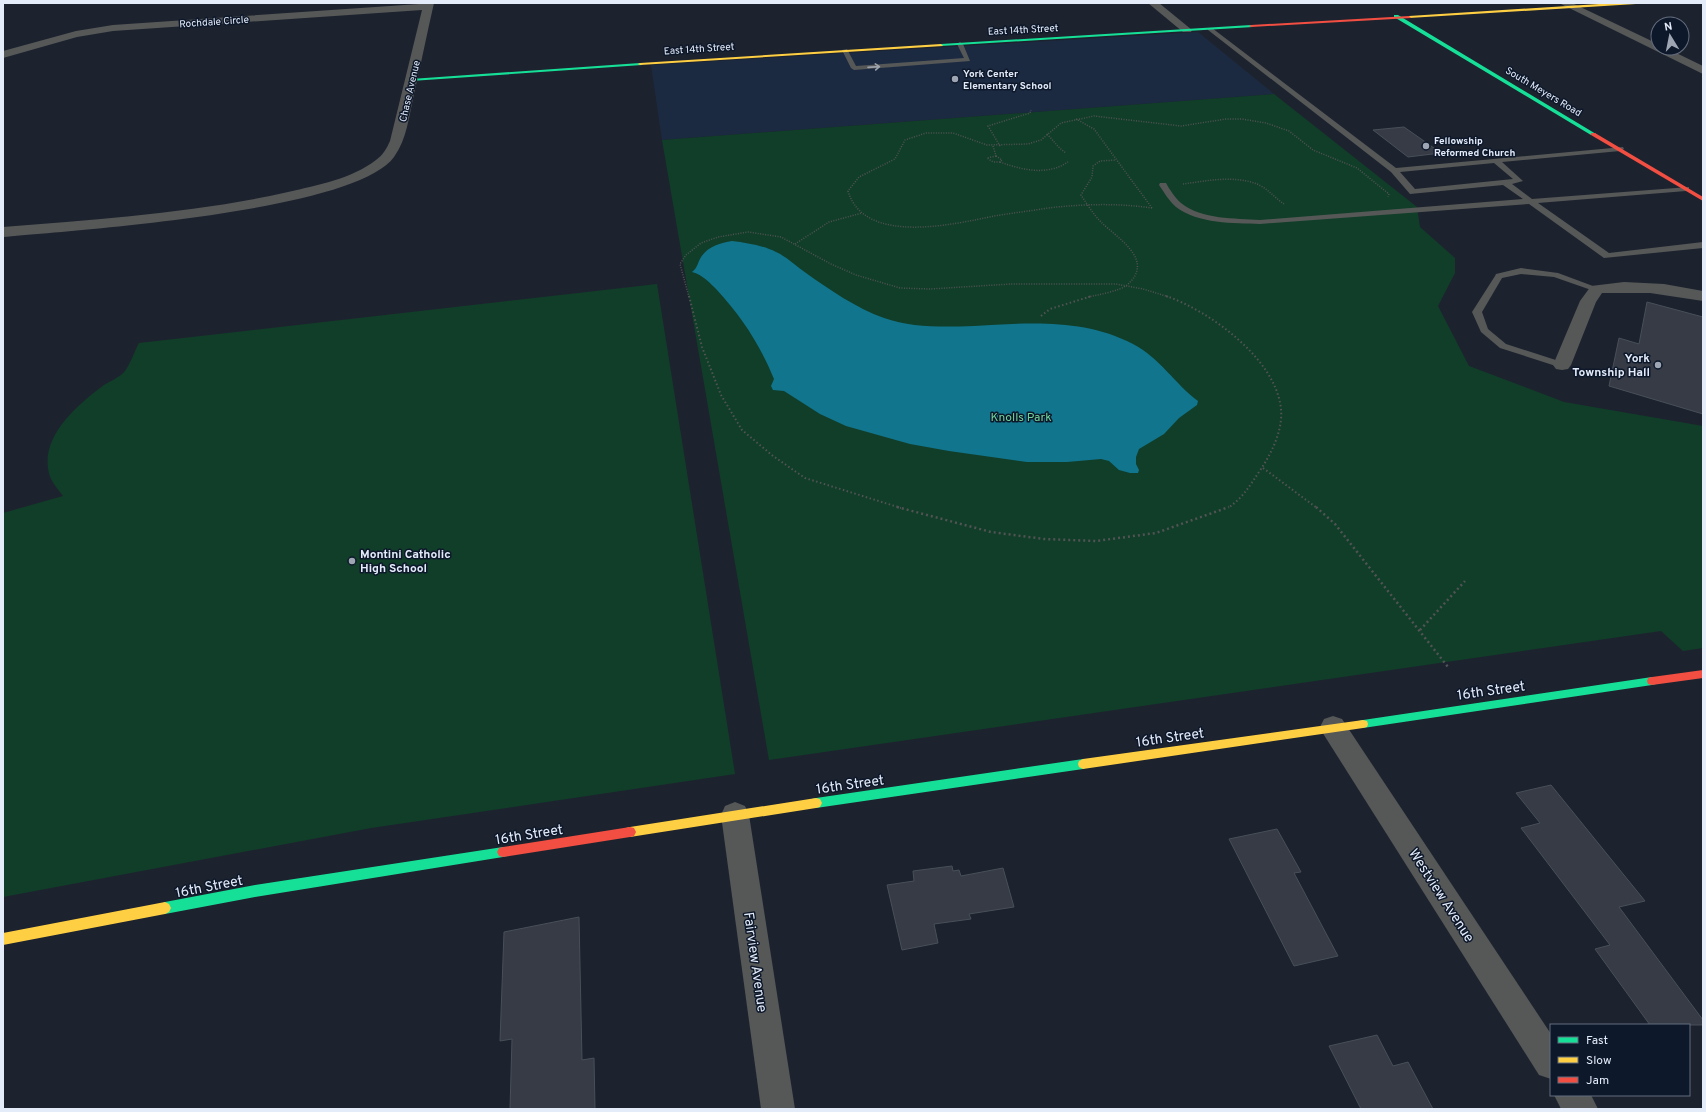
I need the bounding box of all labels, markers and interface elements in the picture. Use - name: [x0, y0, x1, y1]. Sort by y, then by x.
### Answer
- street label: Rochdale Circle: [179, 14, 249, 31]
- north arrow: [1650, 16, 1690, 56]
- text: N: [1663, 20, 1674, 35]
- street label: East 14th Street: [987, 22, 1059, 39]
- street label: East 14th Street: [663, 41, 735, 58]
- street label: Chase Avenue: [397, 59, 424, 123]
- one-way arrow: [867, 63, 880, 70]
- street label: South Meyers Road: [1503, 64, 1584, 120]
- place label: York Center Elementary School: [963, 68, 1052, 93]
- marker: York Center Elementary School: [950, 74, 960, 84]
- place label: Fellowship Reformed Church: [1434, 135, 1515, 160]
- marker: Fellowship Reformed Church: [1421, 141, 1431, 151]
- place label: York Township Hall: [1572, 351, 1650, 381]
- marker: York Township Hall: [1653, 360, 1663, 370]
- park label: Knolls Park: [990, 410, 1052, 426]
- place label: Montini Catholic High School: [360, 547, 451, 577]
- marker: Montini Catholic High School: [347, 556, 357, 566]
- street label: 16th Street: [1456, 678, 1526, 705]
- street label: 16th Street: [1135, 725, 1205, 752]
- street label: 16th Street: [815, 772, 885, 799]
- street label: 16th Street: [494, 822, 564, 849]
- street label: Westview Avenue: [1404, 846, 1477, 946]
- street label: 16th Street: [174, 873, 244, 902]
- street label: Fairview Avenue: [739, 911, 770, 1013]
- legend: [1550, 1024, 1690, 1096]
- text: Fast: [1586, 1033, 1608, 1049]
- text: Slow: [1586, 1053, 1612, 1069]
- text: Jam: [1586, 1073, 1609, 1089]

